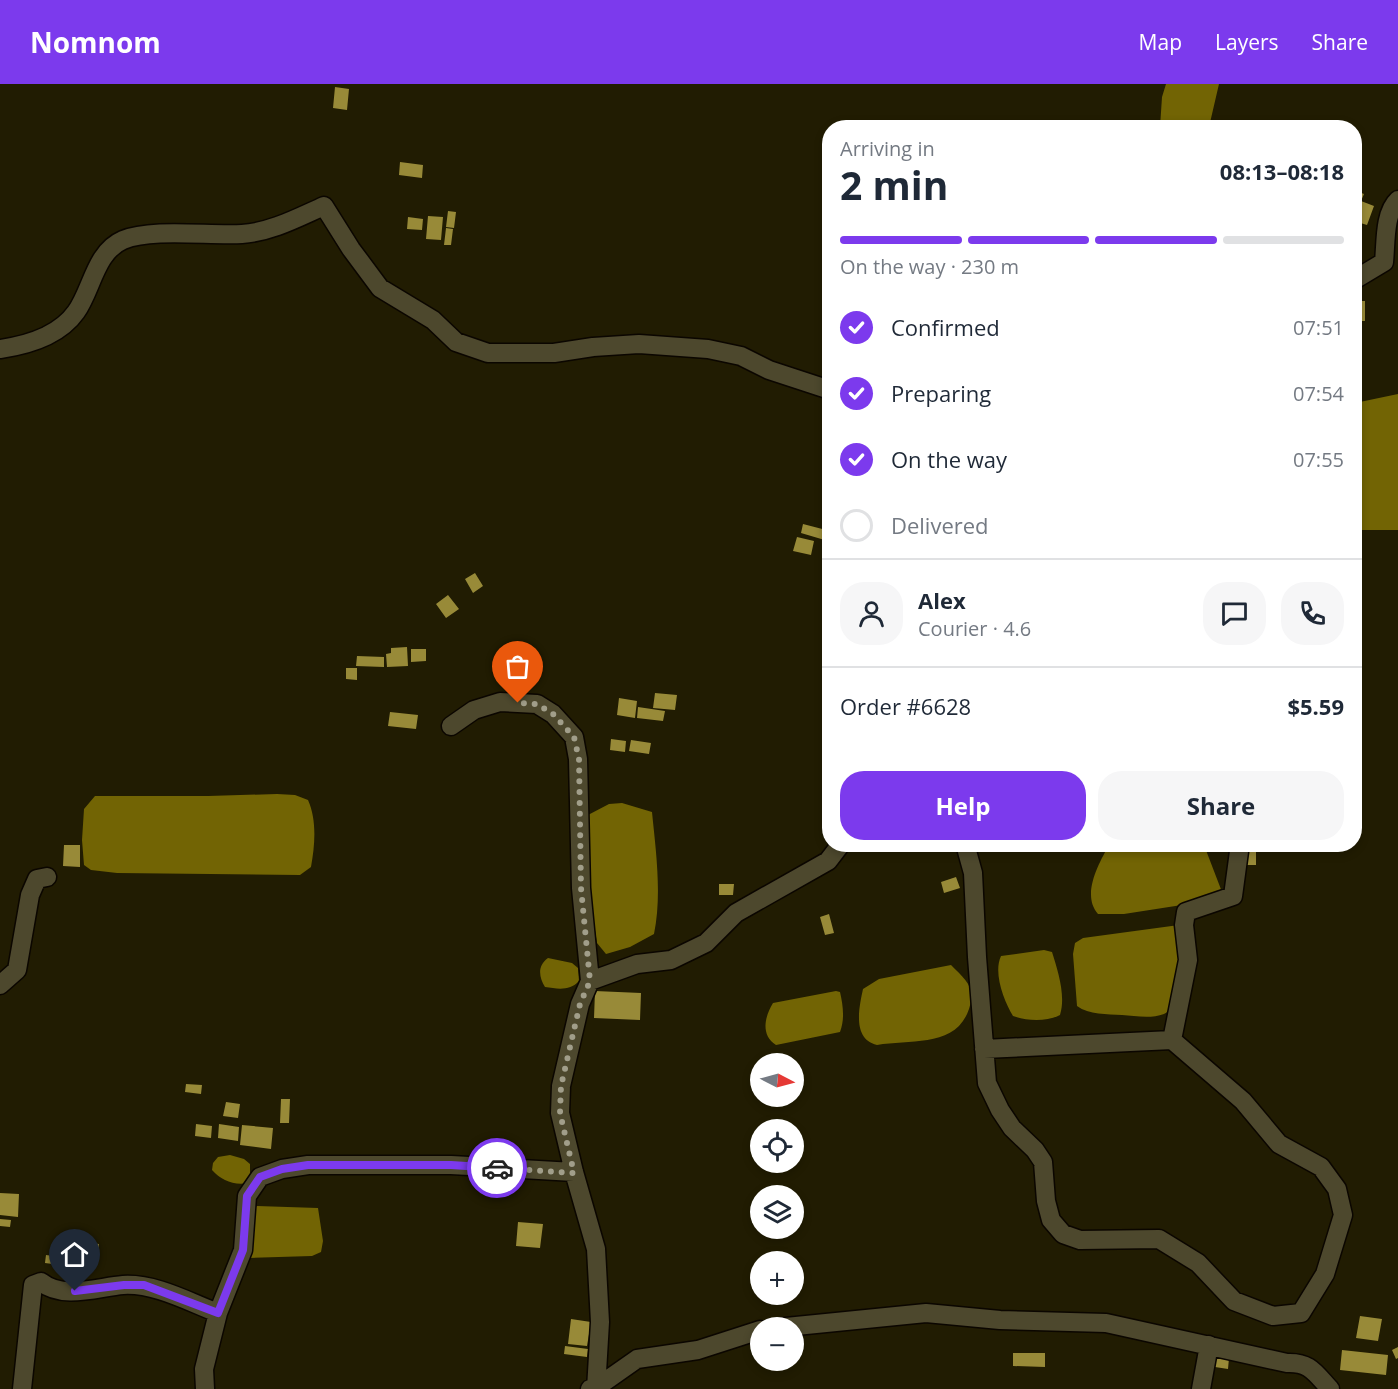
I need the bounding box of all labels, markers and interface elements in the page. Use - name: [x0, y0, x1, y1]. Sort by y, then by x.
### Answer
- text: Nomnom: [30, 23, 161, 61]
- text: Map: [1139, 28, 1182, 56]
- text: Layers: [1215, 28, 1279, 56]
- text: Share: [1312, 28, 1368, 56]
- text: Arriving in: [840, 135, 935, 162]
- text: 08:13–08:18: [1220, 156, 1344, 186]
- text: 2 min: [840, 158, 948, 211]
- text: On the way · 230 m: [840, 253, 1019, 280]
- icon: check: [840, 311, 873, 344]
- text: Confirmed: [891, 312, 1000, 342]
- text: 07:51: [1293, 314, 1344, 341]
- icon: check: [840, 377, 873, 410]
- text: Preparing: [891, 378, 991, 408]
- text: 07:54: [1293, 380, 1344, 407]
- icon: check: [840, 443, 873, 476]
- text: On the way: [891, 444, 1007, 474]
- text: 07:55: [1293, 446, 1344, 473]
- text: Delivered: [891, 510, 989, 540]
- button: person: [840, 582, 903, 645]
- button: chat: [1203, 582, 1266, 645]
- button: phone: [1281, 582, 1344, 645]
- text: Alex: [918, 585, 966, 615]
- text: Courier · 4.6: [918, 615, 1031, 642]
- pin: [492, 641, 543, 703]
- icon: bag: [501, 650, 534, 683]
- text: Order #6628: [840, 691, 971, 721]
- text: $5.59: [1287, 691, 1344, 721]
- button: Help: [840, 771, 1086, 840]
- button: Share: [1098, 771, 1344, 840]
- north arrow: [750, 1053, 804, 1107]
- map controls: [750, 1053, 804, 1371]
- button: locate: [750, 1119, 804, 1173]
- courier: [467, 1138, 527, 1198]
- icon: car: [481, 1152, 514, 1185]
- button: layers: [750, 1185, 804, 1239]
- pin: [49, 1229, 100, 1291]
- icon: home: [58, 1238, 91, 1271]
- button: +: [750, 1251, 804, 1305]
- button: −: [750, 1317, 804, 1371]

